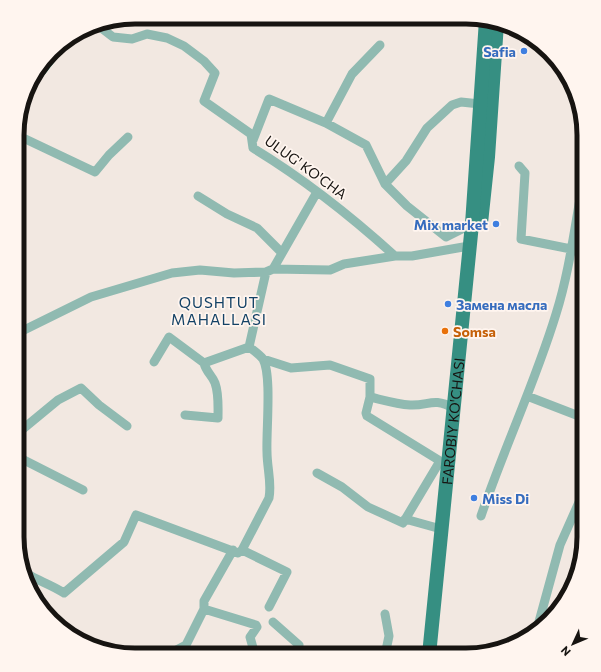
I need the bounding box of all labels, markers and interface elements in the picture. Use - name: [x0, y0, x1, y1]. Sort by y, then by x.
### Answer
- place label: Safia: [483, 43, 516, 60]
- marker: Safia: [519, 46, 529, 56]
- street label: ULUG' KO'CHA: [262, 132, 351, 203]
- place label: Mix market: [414, 216, 488, 233]
- marker: Mix market: [491, 219, 501, 229]
- district label: QUSHTUT MAHALLASI: [171, 293, 267, 328]
- place label: Замена масла: [456, 296, 547, 313]
- marker: Замена масла: [443, 299, 453, 309]
- place label: Somsa: [453, 323, 496, 340]
- marker: Somsa: [440, 326, 450, 336]
- street label: FAROBIY KO'CHASI: [438, 357, 467, 486]
- place label: Miss Di: [482, 490, 529, 507]
- marker: Miss Di: [469, 493, 479, 503]
- north arrow: [553, 624, 593, 664]
- text: N: [558, 644, 573, 659]

